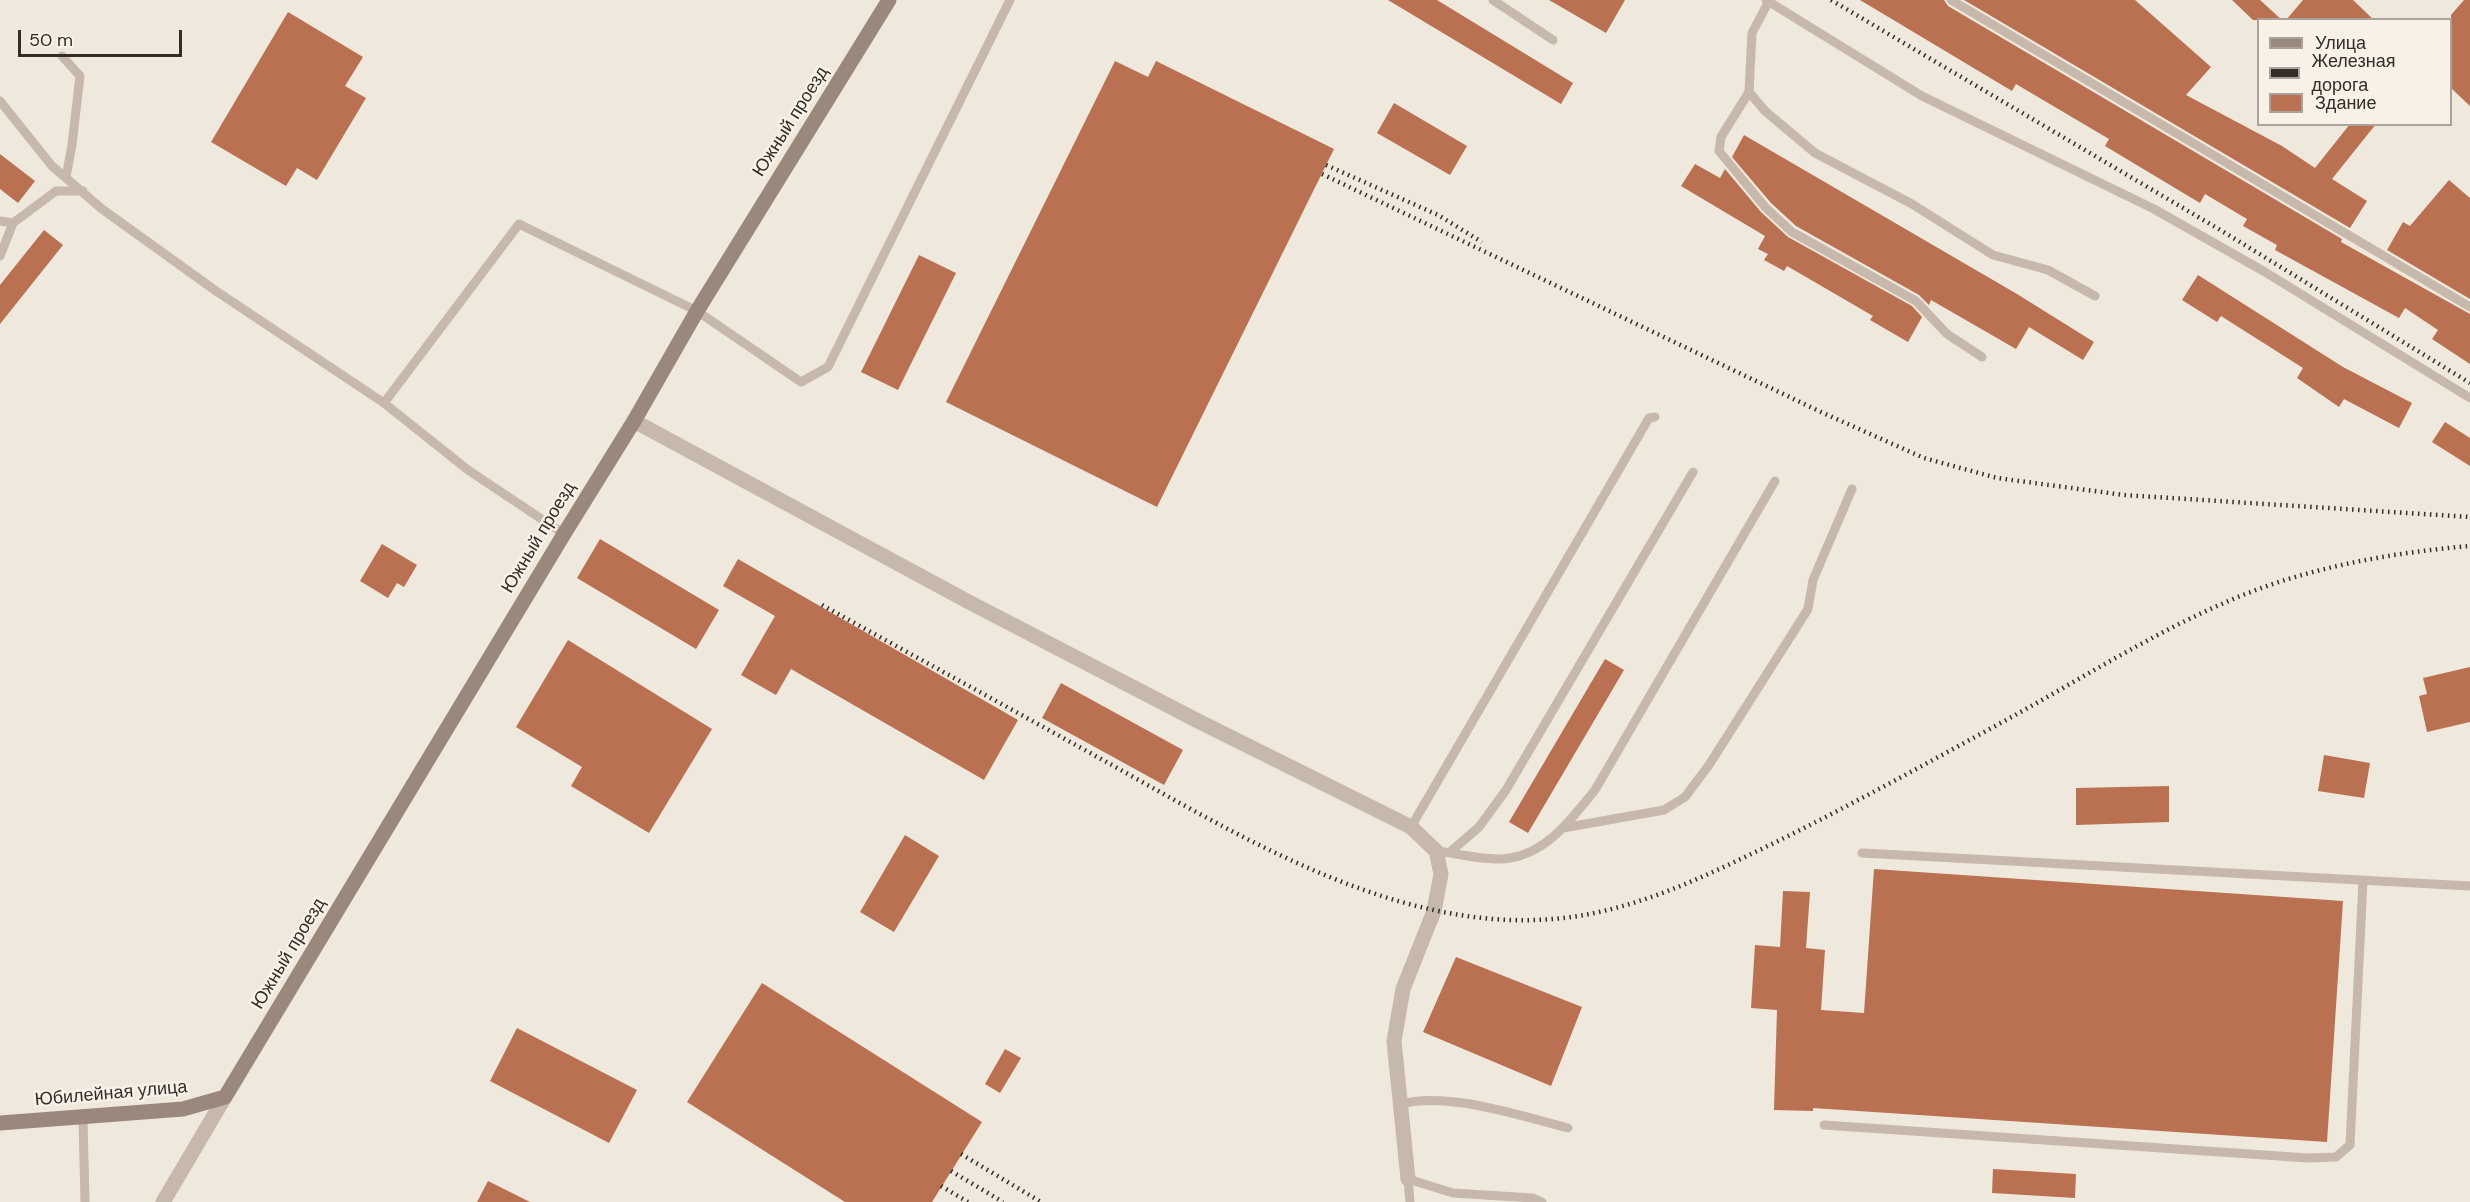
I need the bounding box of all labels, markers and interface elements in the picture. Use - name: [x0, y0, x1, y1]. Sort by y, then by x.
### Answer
- scale bar: [21, 18, 184, 56]
- legend: [2257, 18, 2452, 126]
- text: 50 m: [29, 28, 73, 52]
- text: Улица: [2315, 31, 2366, 55]
- text: Железная дорога: [2312, 49, 2395, 97]
- street label: Южный проезд: [749, 63, 833, 181]
- text: Здание: [2315, 91, 2376, 115]
- street label: Южный проезд: [497, 479, 581, 597]
- street label: Южный проезд: [247, 895, 331, 1013]
- street label: Юбилейная улица: [34, 1077, 188, 1111]

